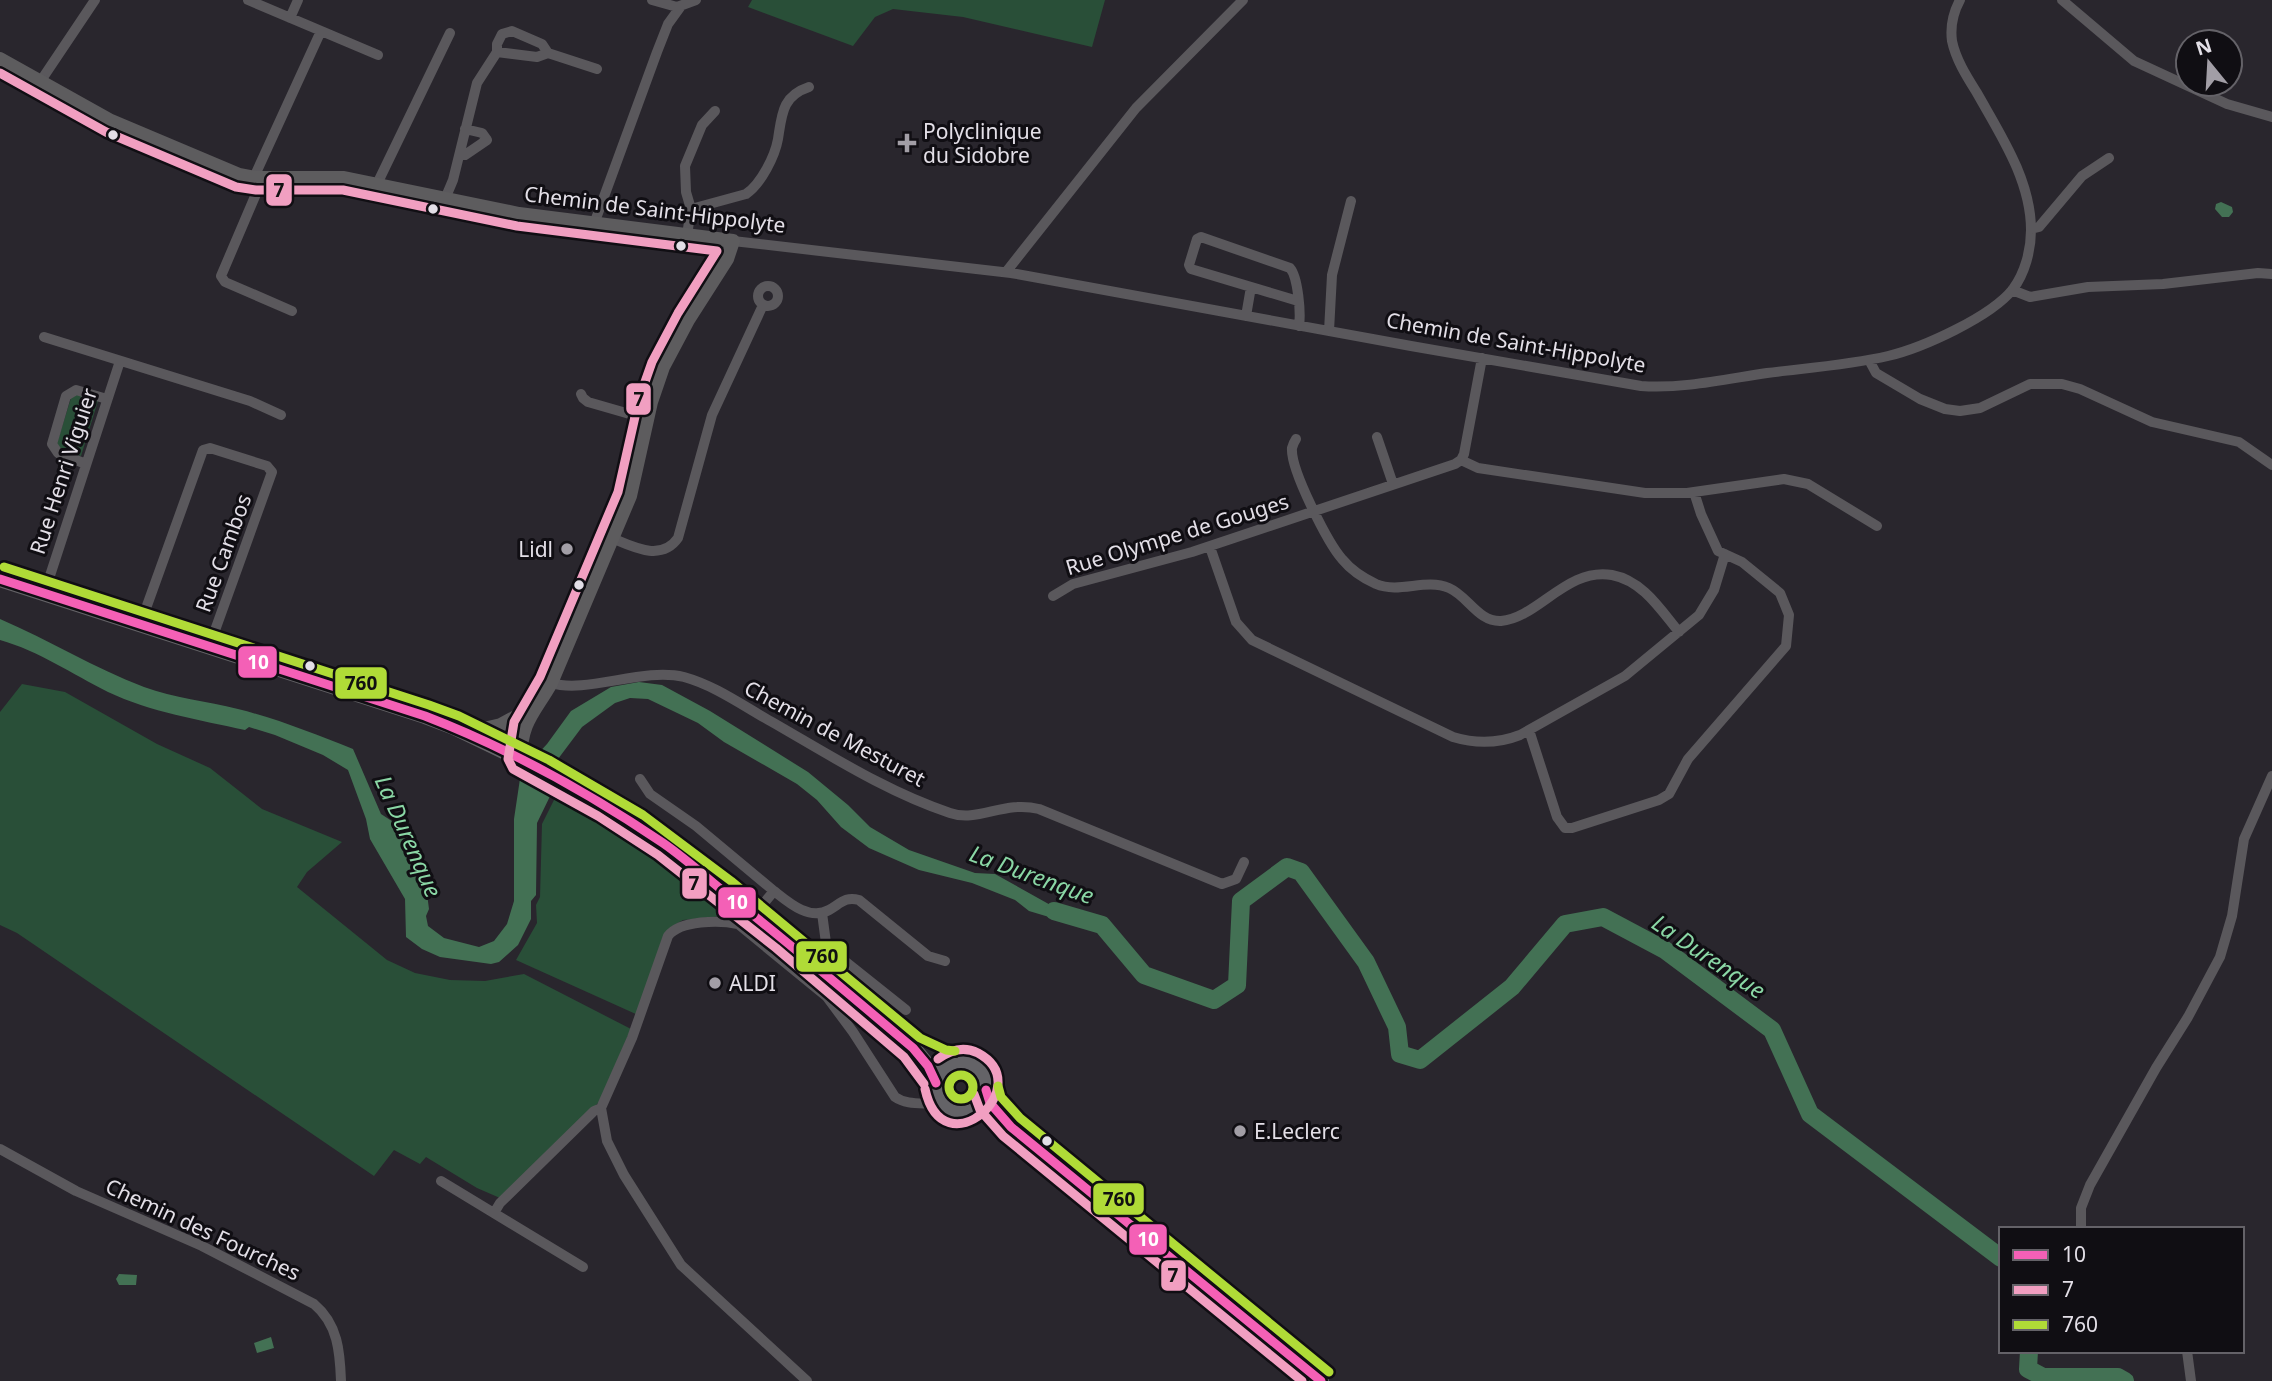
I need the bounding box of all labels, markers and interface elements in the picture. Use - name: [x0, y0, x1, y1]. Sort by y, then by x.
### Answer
- north arrow: [2174, 28, 2244, 98]
- text: N: [2192, 32, 2215, 62]
- place label: Polyclinique du Sidobre: [923, 117, 1042, 169]
- unlabelled marker: [106, 128, 120, 142]
- marker: Polyclinique du Sidobre: [897, 133, 917, 153]
- line badge: 7: [265, 173, 293, 207]
- text: 7: [274, 177, 285, 203]
- street label: Chemin de Saint-Hippolyte: [523, 179, 787, 239]
- unlabelled marker: [426, 202, 440, 216]
- unlabelled marker: [674, 239, 688, 253]
- street label: Chemin de Saint-Hippolyte: [1384, 305, 1648, 379]
- line badge: 7: [625, 382, 652, 416]
- street label: Rue Henri Viguier: [23, 384, 103, 558]
- text: 7: [634, 386, 645, 412]
- street label: Rue Olympe de Gouges: [1062, 487, 1292, 581]
- street label: Rue Cambos: [189, 490, 257, 616]
- place label: Lidl: [518, 535, 553, 563]
- marker: Lidl: [559, 541, 575, 557]
- unlabelled marker: [572, 578, 586, 592]
- line badge: 10: [237, 645, 278, 679]
- text: 10: [247, 649, 269, 675]
- unlabelled marker: [303, 659, 317, 673]
- line badge: 760: [334, 666, 388, 700]
- text: 760: [345, 670, 377, 696]
- street label: Chemin de Mesturet: [740, 673, 931, 793]
- water label: La Durenque: [368, 770, 450, 902]
- water label: La Durenque: [965, 837, 1099, 911]
- line badge: 7: [681, 867, 708, 900]
- text: 7: [689, 870, 700, 896]
- line badge: 10: [717, 886, 757, 919]
- text: 10: [726, 889, 748, 915]
- water label: La Durenque: [1646, 906, 1772, 1006]
- line badge: 760: [795, 940, 848, 973]
- text: 760: [806, 943, 838, 969]
- place label: ALDI: [729, 969, 776, 997]
- marker: ALDI: [707, 975, 723, 991]
- place label: E.Leclerc: [1254, 1117, 1340, 1145]
- marker: E.Leclerc: [1232, 1123, 1248, 1139]
- unlabelled marker: [1040, 1134, 1054, 1148]
- street label: Chemin des Fourches: [101, 1172, 305, 1286]
- line badge: 760: [1092, 1182, 1145, 1216]
- text: 760: [1103, 1186, 1135, 1212]
- line badge: 10: [1128, 1223, 1168, 1256]
- text: 10: [1137, 1226, 1159, 1252]
- legend: [1999, 1227, 2244, 1353]
- text: 10: [2062, 1240, 2086, 1268]
- line badge: 7: [1160, 1259, 1187, 1292]
- text: 7: [1168, 1262, 1179, 1288]
- text: 7: [2062, 1275, 2074, 1303]
- text: 760: [2062, 1310, 2098, 1338]

